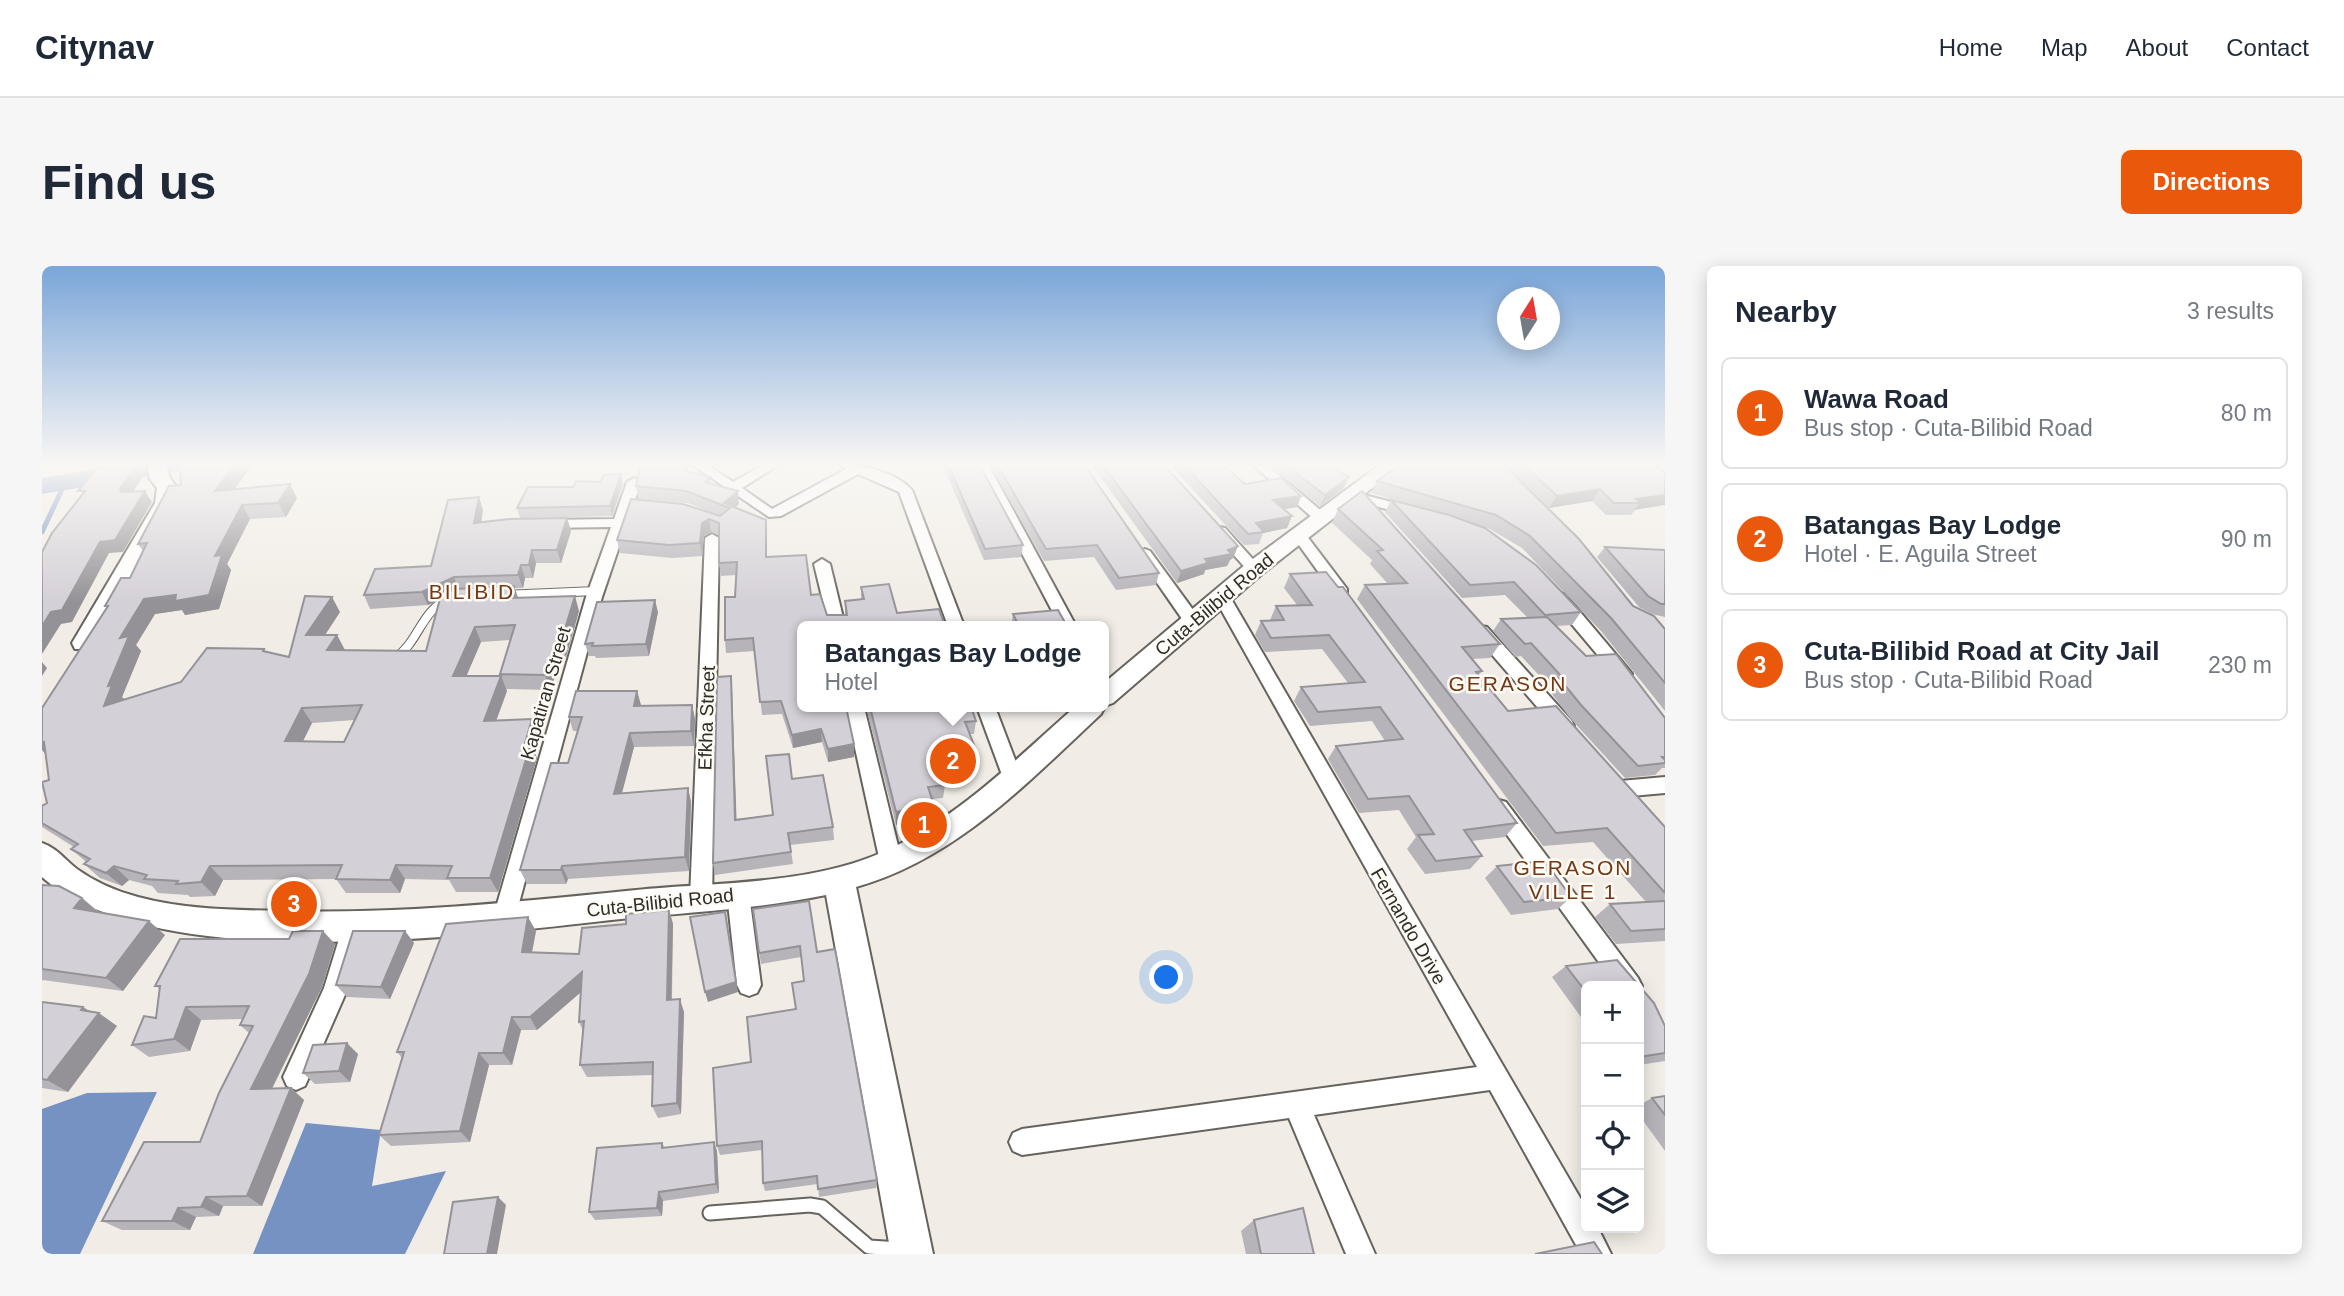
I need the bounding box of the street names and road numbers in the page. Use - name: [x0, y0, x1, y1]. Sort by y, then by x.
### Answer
- street label: Cuta-Bilibid Road: [1151, 549, 1278, 660]
- street label: Kapatiran Street: [516, 624, 575, 762]
- street label: Efkha Street: [694, 665, 719, 771]
- street label: Fernando Drive: [1367, 864, 1450, 988]
- street label: Cuta-Bilibid Road: [585, 884, 735, 921]

